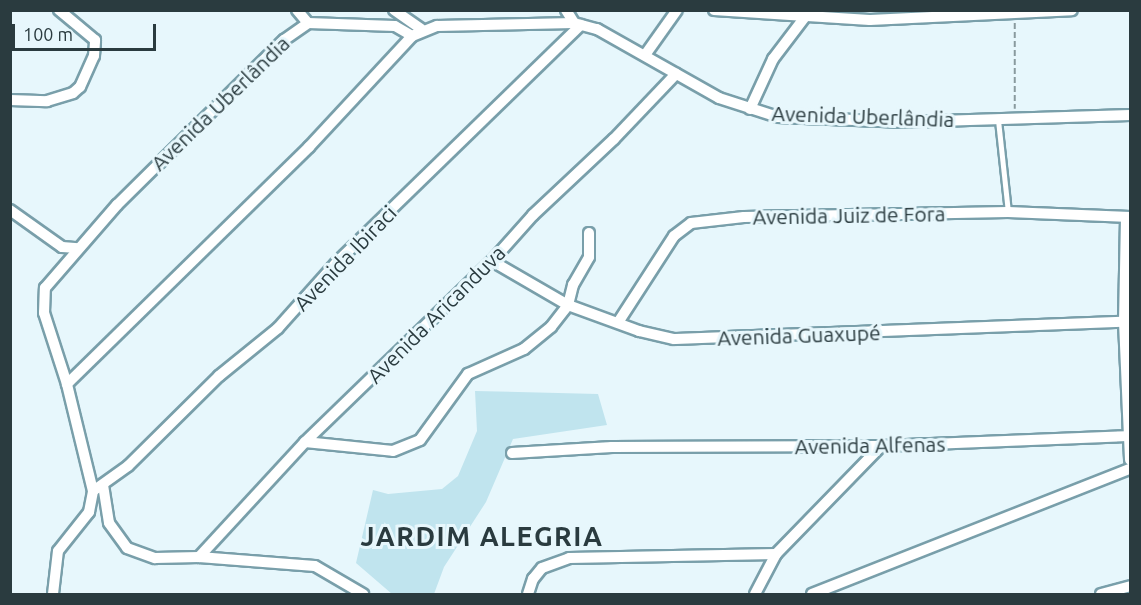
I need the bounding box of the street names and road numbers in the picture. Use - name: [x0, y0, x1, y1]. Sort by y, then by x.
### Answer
- street label: Avenida Uberlândia: [145, 30, 295, 176]
- street label: Avenida Uberlândia: [771, 100, 955, 132]
- street label: Avenida Ibiraci: [289, 200, 401, 316]
- street label: Avenida Juiz de Fora: [752, 201, 946, 229]
- street label: Avenida Aricanduva: [362, 240, 510, 388]
- street label: Avenida Guaxupé: [717, 320, 881, 350]
- street label: Avenida Alfenas: [794, 431, 946, 459]

